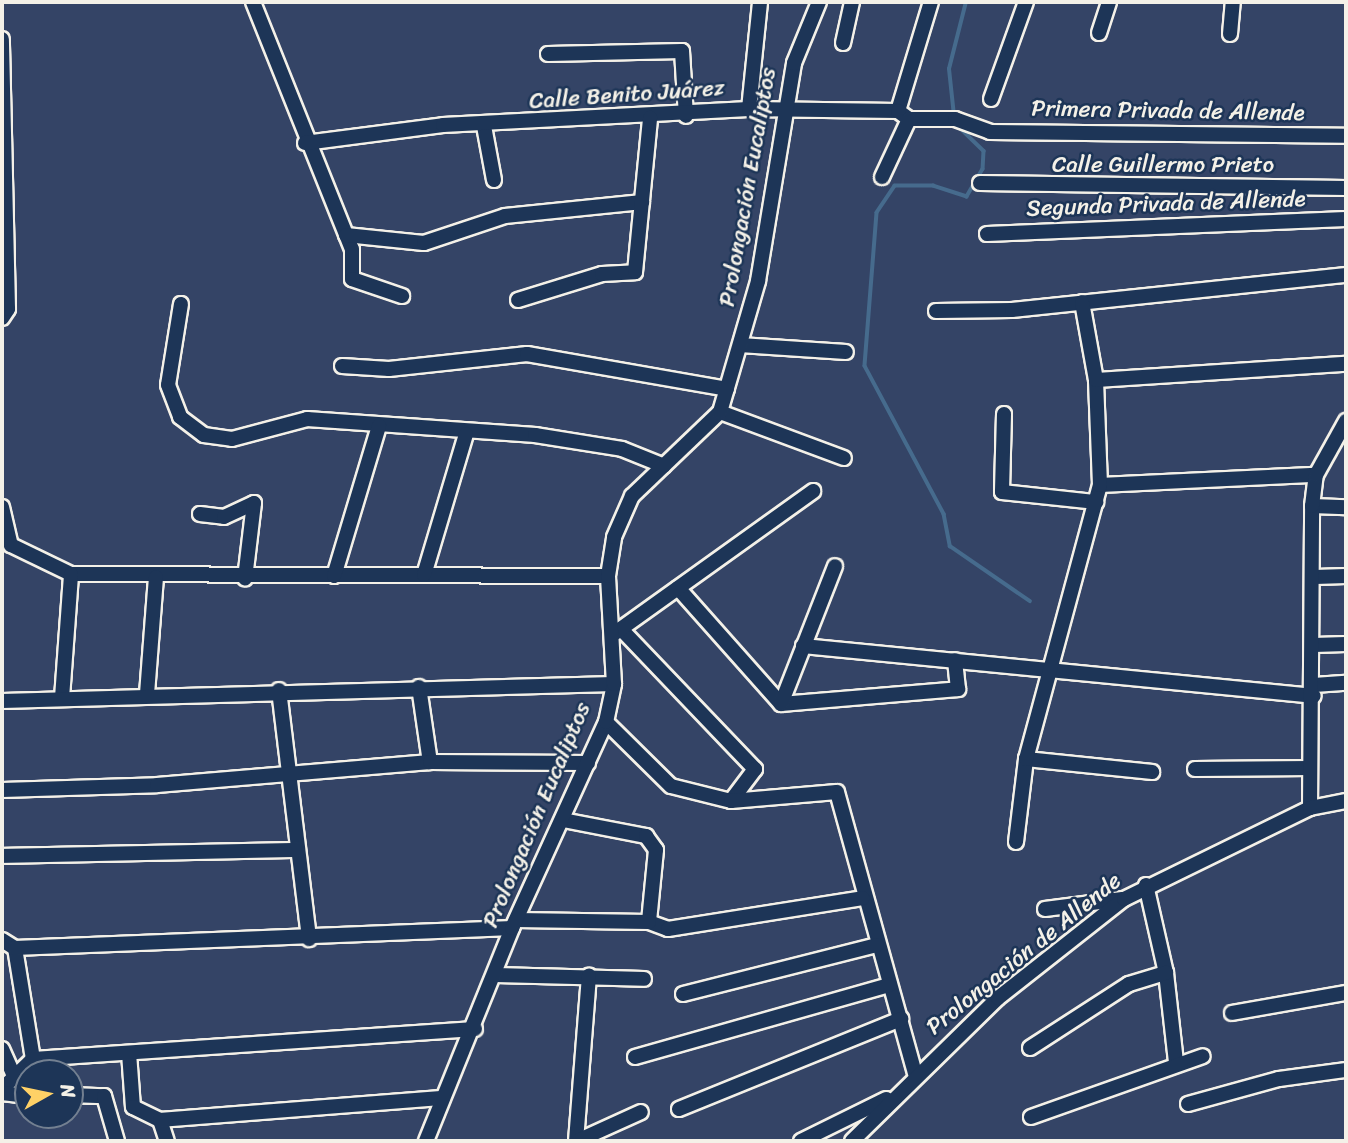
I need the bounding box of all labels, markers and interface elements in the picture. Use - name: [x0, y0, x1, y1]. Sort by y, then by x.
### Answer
- street label: Prolongación Eucaliptos: [713, 65, 783, 309]
- street label: Calle Benito Juárez: [528, 74, 726, 116]
- street label: Primera Privada de Allende: [1031, 95, 1305, 127]
- street label: Calle Guillermo Prieto: [1052, 151, 1274, 179]
- street label: Segunda Privada de Allende: [1025, 185, 1307, 223]
- street label: Prolongación Eucaliptos: [477, 698, 597, 932]
- street label: Prolongación de Allende: [921, 867, 1127, 1041]
- north arrow: [14, 1059, 84, 1129]
- text: N: [51, 1082, 86, 1100]

